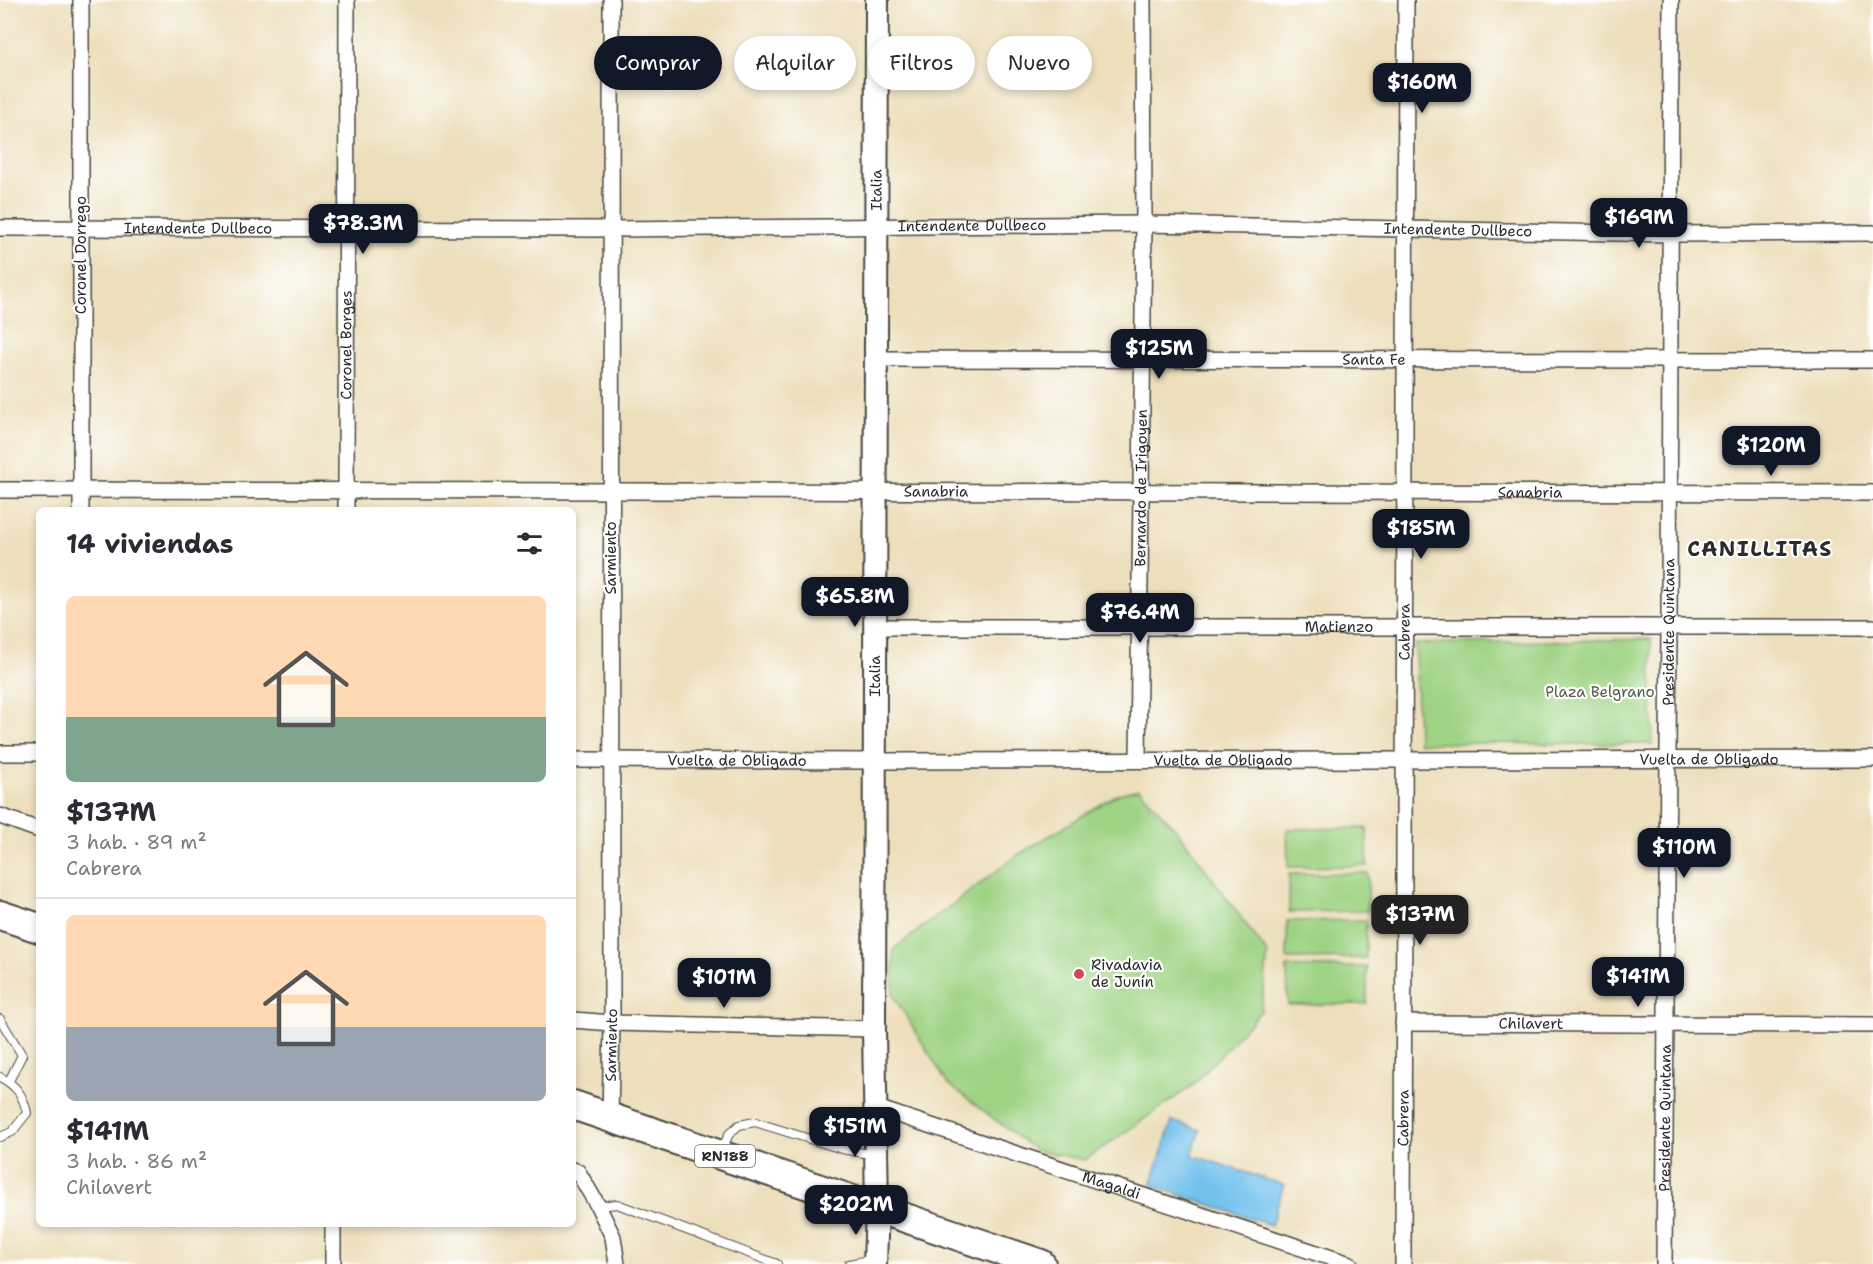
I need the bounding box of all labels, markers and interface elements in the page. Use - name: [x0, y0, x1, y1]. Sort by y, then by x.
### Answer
- chip: Comprar: [594, 36, 722, 90]
- chip: Alquilar: [734, 36, 856, 90]
- chip: Filtros: [868, 36, 975, 90]
- chip: Nuevo: [987, 36, 1092, 90]
- pin: $160M: [1380, 63, 1464, 114]
- text: $160M: [1387, 69, 1457, 95]
- street label: Italia: [866, 169, 887, 211]
- street label: Coronel Dorrego: [71, 196, 91, 314]
- pin: $169M: [1597, 198, 1681, 249]
- pin: $78.3M: [314, 204, 412, 255]
- text: $169M: [1604, 204, 1674, 230]
- text: $78.3M: [323, 210, 403, 236]
- street label: Intendente Dullbeco: [898, 215, 1046, 236]
- street label: Intendente Dullbeco: [124, 218, 272, 238]
- street label: Intendente Dullbeco: [1384, 219, 1532, 241]
- street label: Coronel Borges: [336, 290, 356, 400]
- pin: $125M: [1117, 329, 1201, 380]
- text: $125M: [1125, 335, 1193, 361]
- street label: Santa Fe: [1342, 349, 1406, 370]
- street label: Bernardo de Irigoyen: [1130, 409, 1152, 567]
- pin: $120M: [1729, 426, 1813, 477]
- text: $120M: [1736, 432, 1806, 458]
- street label: Sanabria: [904, 481, 969, 502]
- street label: Sanabria: [1498, 482, 1563, 503]
- pin: $185M: [1379, 509, 1463, 560]
- text: $185M: [1386, 515, 1456, 541]
- street label: Sarmiento: [601, 521, 621, 595]
- text: 14 viviendas: [66, 526, 234, 561]
- icon: filters: [513, 527, 546, 560]
- district label: CANILLITAS: [1687, 535, 1833, 563]
- street label: Presidente Quintana: [1658, 558, 1679, 706]
- pin: $65.8M: [806, 577, 904, 628]
- text: $65.8M: [815, 583, 895, 609]
- pin: $76.4M: [1091, 593, 1189, 644]
- text: $76.4M: [1100, 599, 1180, 625]
- street label: Cabrera: [1394, 603, 1415, 660]
- street label: Matienzo: [1305, 617, 1373, 637]
- icon: home: [252, 635, 360, 743]
- street label: Italia: [865, 655, 885, 697]
- park label: Plaza Belgrano: [1545, 682, 1655, 702]
- street label: Vuelta de Obligado: [1639, 749, 1779, 769]
- street label: Vuelta de Obligado: [667, 750, 807, 771]
- street label: Vuelta de Obligado: [1153, 750, 1293, 770]
- text: $137M: [66, 794, 156, 829]
- pin: $110M: [1642, 828, 1726, 879]
- text: 3 hab. · 89 m²: [66, 829, 207, 855]
- text: $110M: [1652, 834, 1716, 860]
- text: Cabrera: [66, 855, 142, 881]
- pin: $137M: [1378, 895, 1462, 946]
- text: $137M: [1385, 901, 1455, 927]
- icon: home: [252, 954, 360, 1062]
- place label: Rivadavia de Junín: [1091, 955, 1163, 992]
- pin: $141M: [1596, 957, 1680, 1008]
- pin: $101M: [682, 958, 766, 1009]
- text: $141M: [1606, 963, 1670, 989]
- text: $101M: [692, 964, 756, 990]
- marker: Rivadavia de Junín: [1072, 967, 1086, 981]
- street label: Sarmiento: [601, 1008, 622, 1082]
- street label: Chilavert: [1499, 1013, 1563, 1034]
- street label: Presidente Quintana: [1655, 1044, 1676, 1192]
- street label: Cabrera: [1393, 1089, 1413, 1146]
- pin: $151M: [813, 1107, 897, 1158]
- text: $141M: [66, 1113, 149, 1148]
- text: $151M: [823, 1113, 887, 1139]
- road number: RN188: [695, 1145, 755, 1167]
- text: 3 hab. · 86 m²: [66, 1148, 207, 1174]
- street label: Magaldi: [1080, 1166, 1143, 1204]
- text: Chilavert: [66, 1174, 152, 1200]
- pin: $202M: [814, 1185, 898, 1236]
- text: $202M: [819, 1191, 893, 1217]

